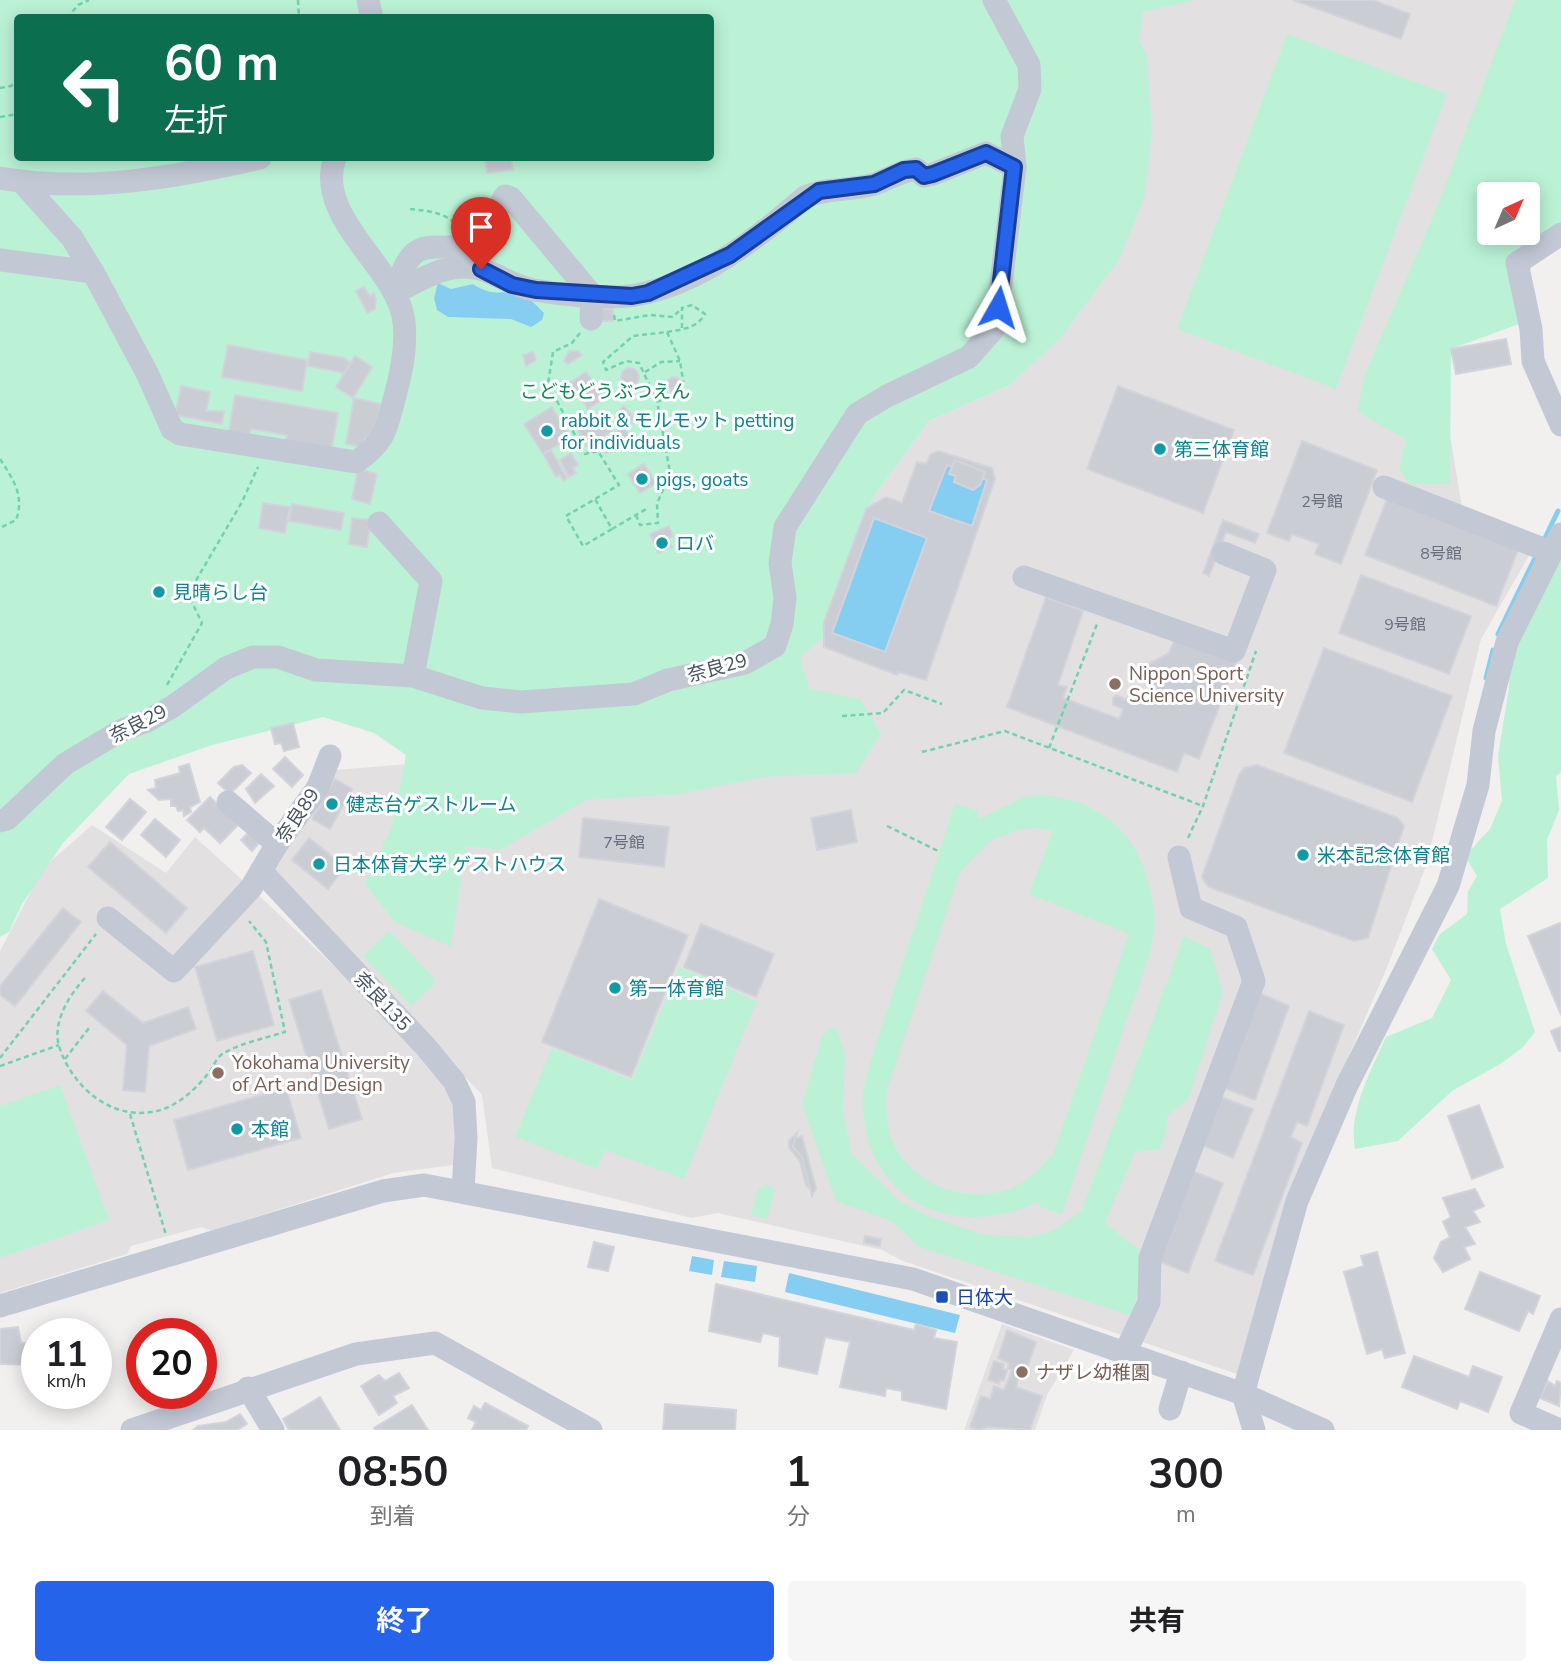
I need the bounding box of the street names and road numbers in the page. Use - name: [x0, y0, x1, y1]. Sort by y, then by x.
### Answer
- street label: 奈良29: [685, 648, 750, 688]
- street label: 奈良29: [105, 699, 171, 749]
- street label: 奈良89: [270, 783, 326, 848]
- street label: 奈良135: [348, 966, 416, 1037]

